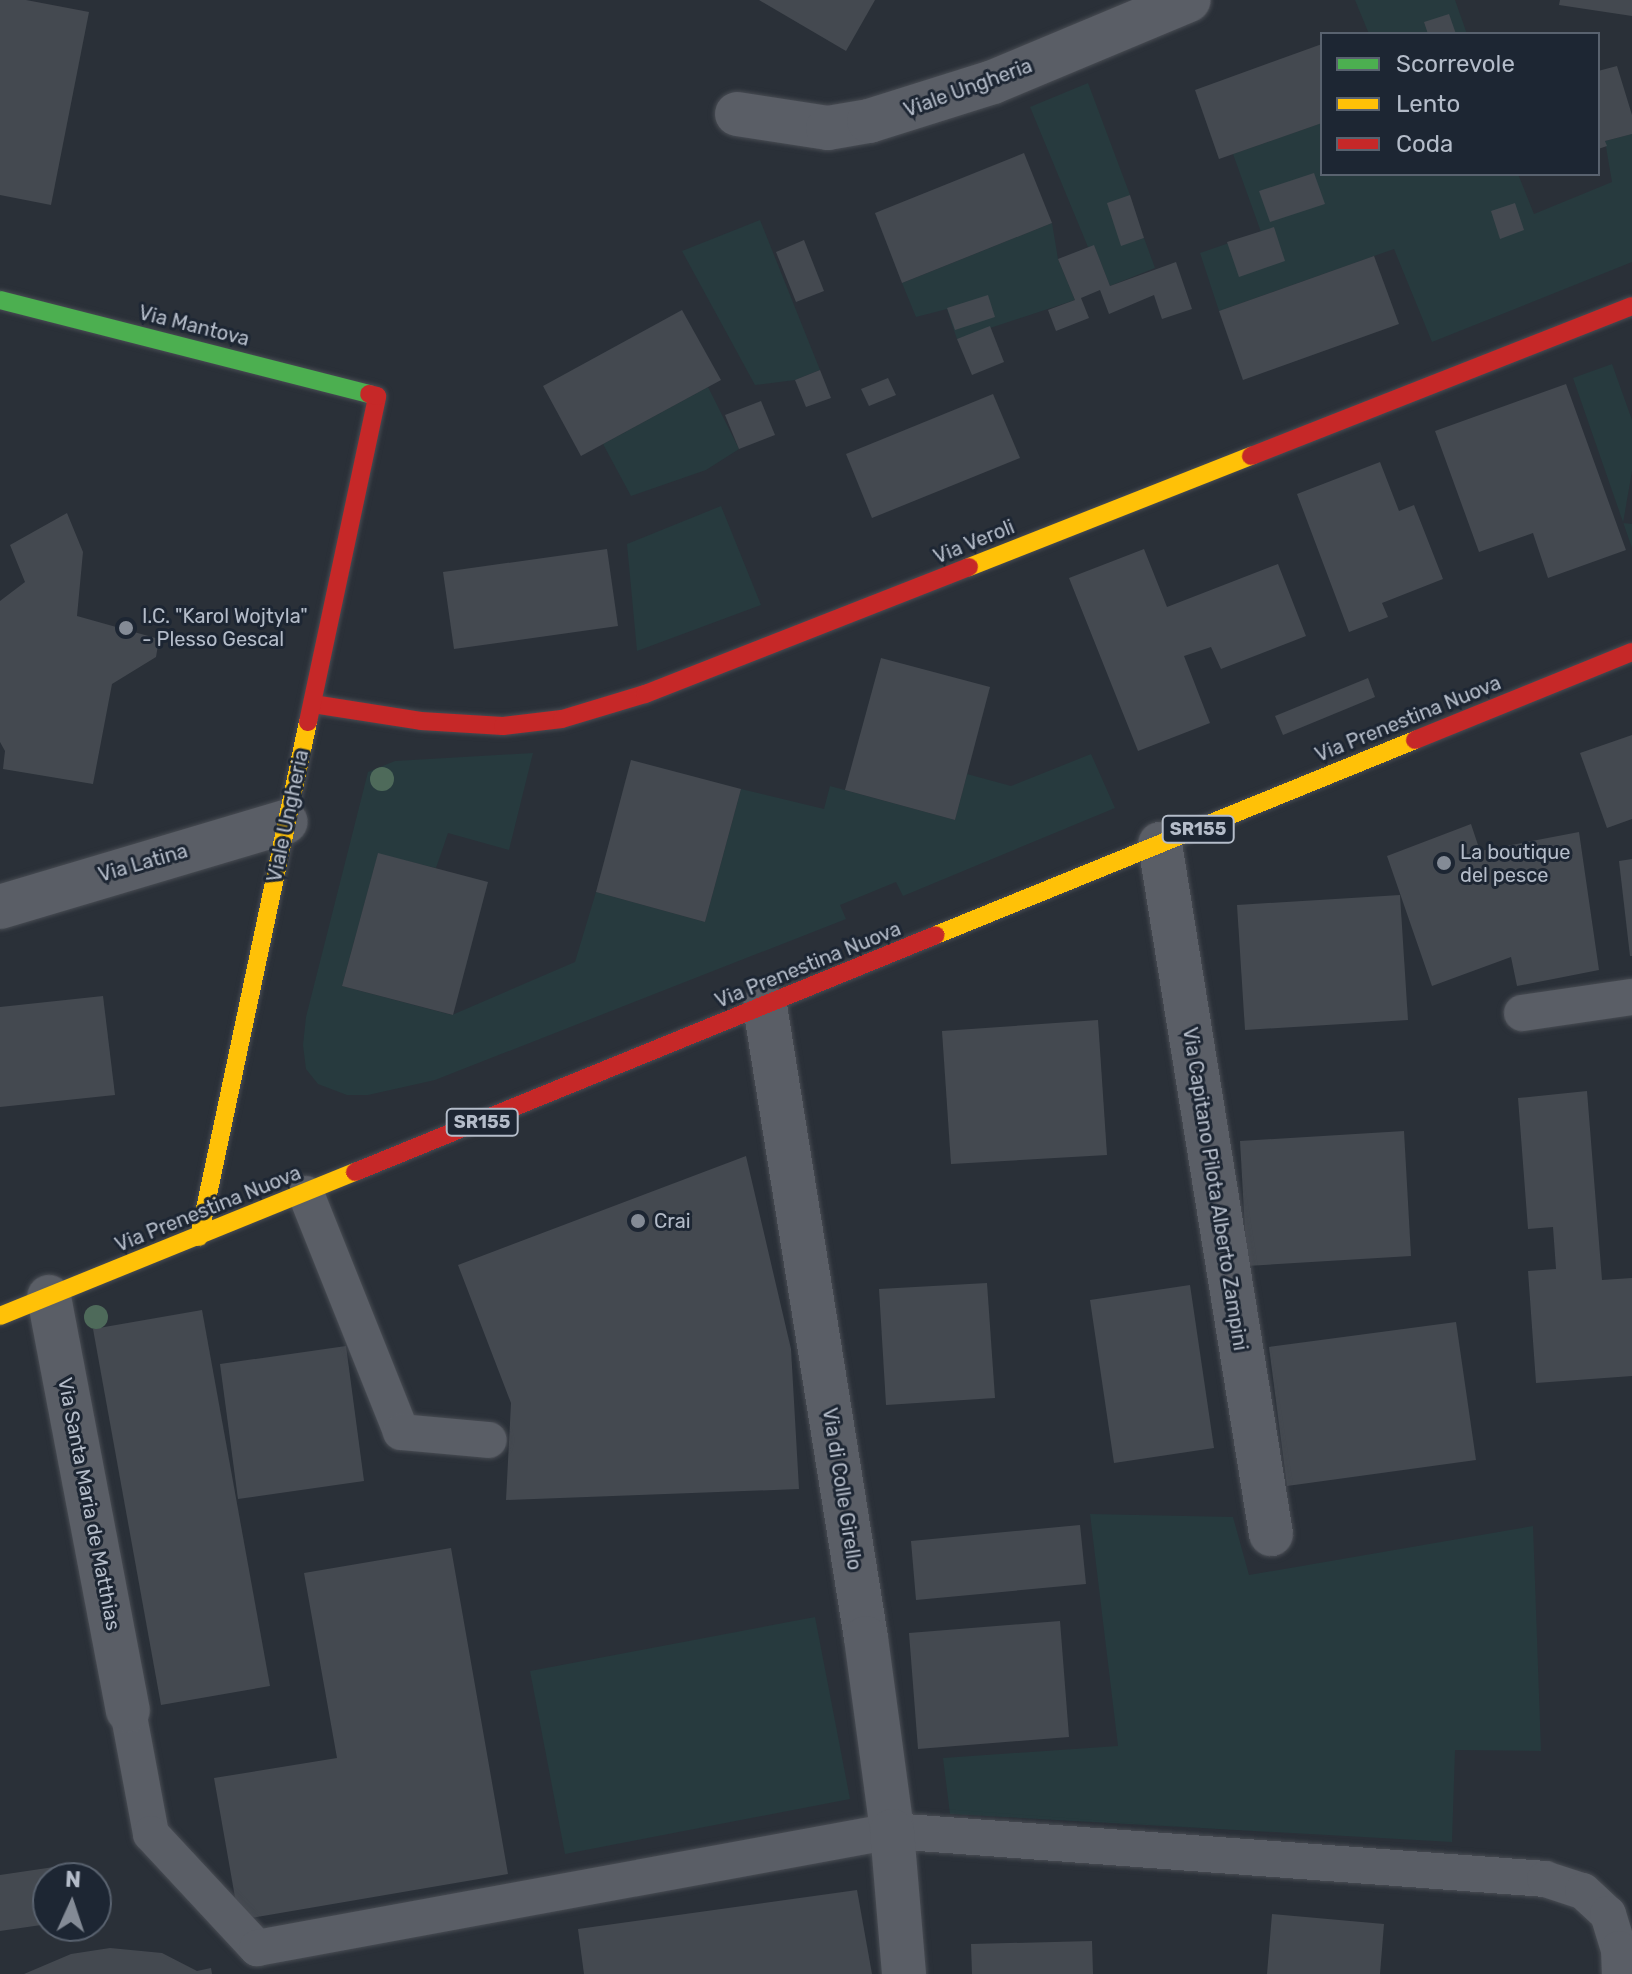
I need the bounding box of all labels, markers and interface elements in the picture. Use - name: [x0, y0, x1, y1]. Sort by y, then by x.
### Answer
- legend: [1320, 32, 1600, 176]
- text: Scorrevole: [1396, 50, 1515, 78]
- street label: Viale Ungheria: [901, 54, 1035, 122]
- text: Lento: [1396, 90, 1460, 118]
- text: Coda: [1396, 130, 1453, 158]
- street label: Via Mantova: [136, 301, 252, 351]
- street label: Via Veroli: [930, 515, 1018, 569]
- place label: I.C. "Karol Wojtyla" - Plesso Gescal: [142, 604, 308, 651]
- marker: I.C. "Karol Wojtyla" - Plesso Gescal: [117, 619, 135, 637]
- street label: Via Prenestina Nuova: [1312, 671, 1504, 767]
- street label: Viale Ungheria: [262, 748, 314, 884]
- road number: SR155: [1160, 815, 1236, 843]
- street label: Via Latina: [96, 839, 190, 887]
- place label: La boutique del pesce: [1460, 840, 1570, 887]
- marker: La boutique del pesce: [1435, 854, 1453, 872]
- street label: Via Prenestina Nuova: [712, 917, 904, 1013]
- street label: Via Capitano Pilota Alberto Zampini: [1178, 1025, 1252, 1353]
- road number: SR155: [444, 1108, 520, 1136]
- street label: Via Prenestina Nuova: [112, 1161, 304, 1257]
- place label: Crai: [654, 1209, 691, 1233]
- marker: Crai: [629, 1212, 647, 1230]
- street label: Via Santa Maria de Matthias: [53, 1376, 125, 1632]
- street label: Via di Colle Girello: [817, 1406, 867, 1572]
- north arrow: [32, 1862, 112, 1942]
- text: N: [65, 1866, 82, 1893]

